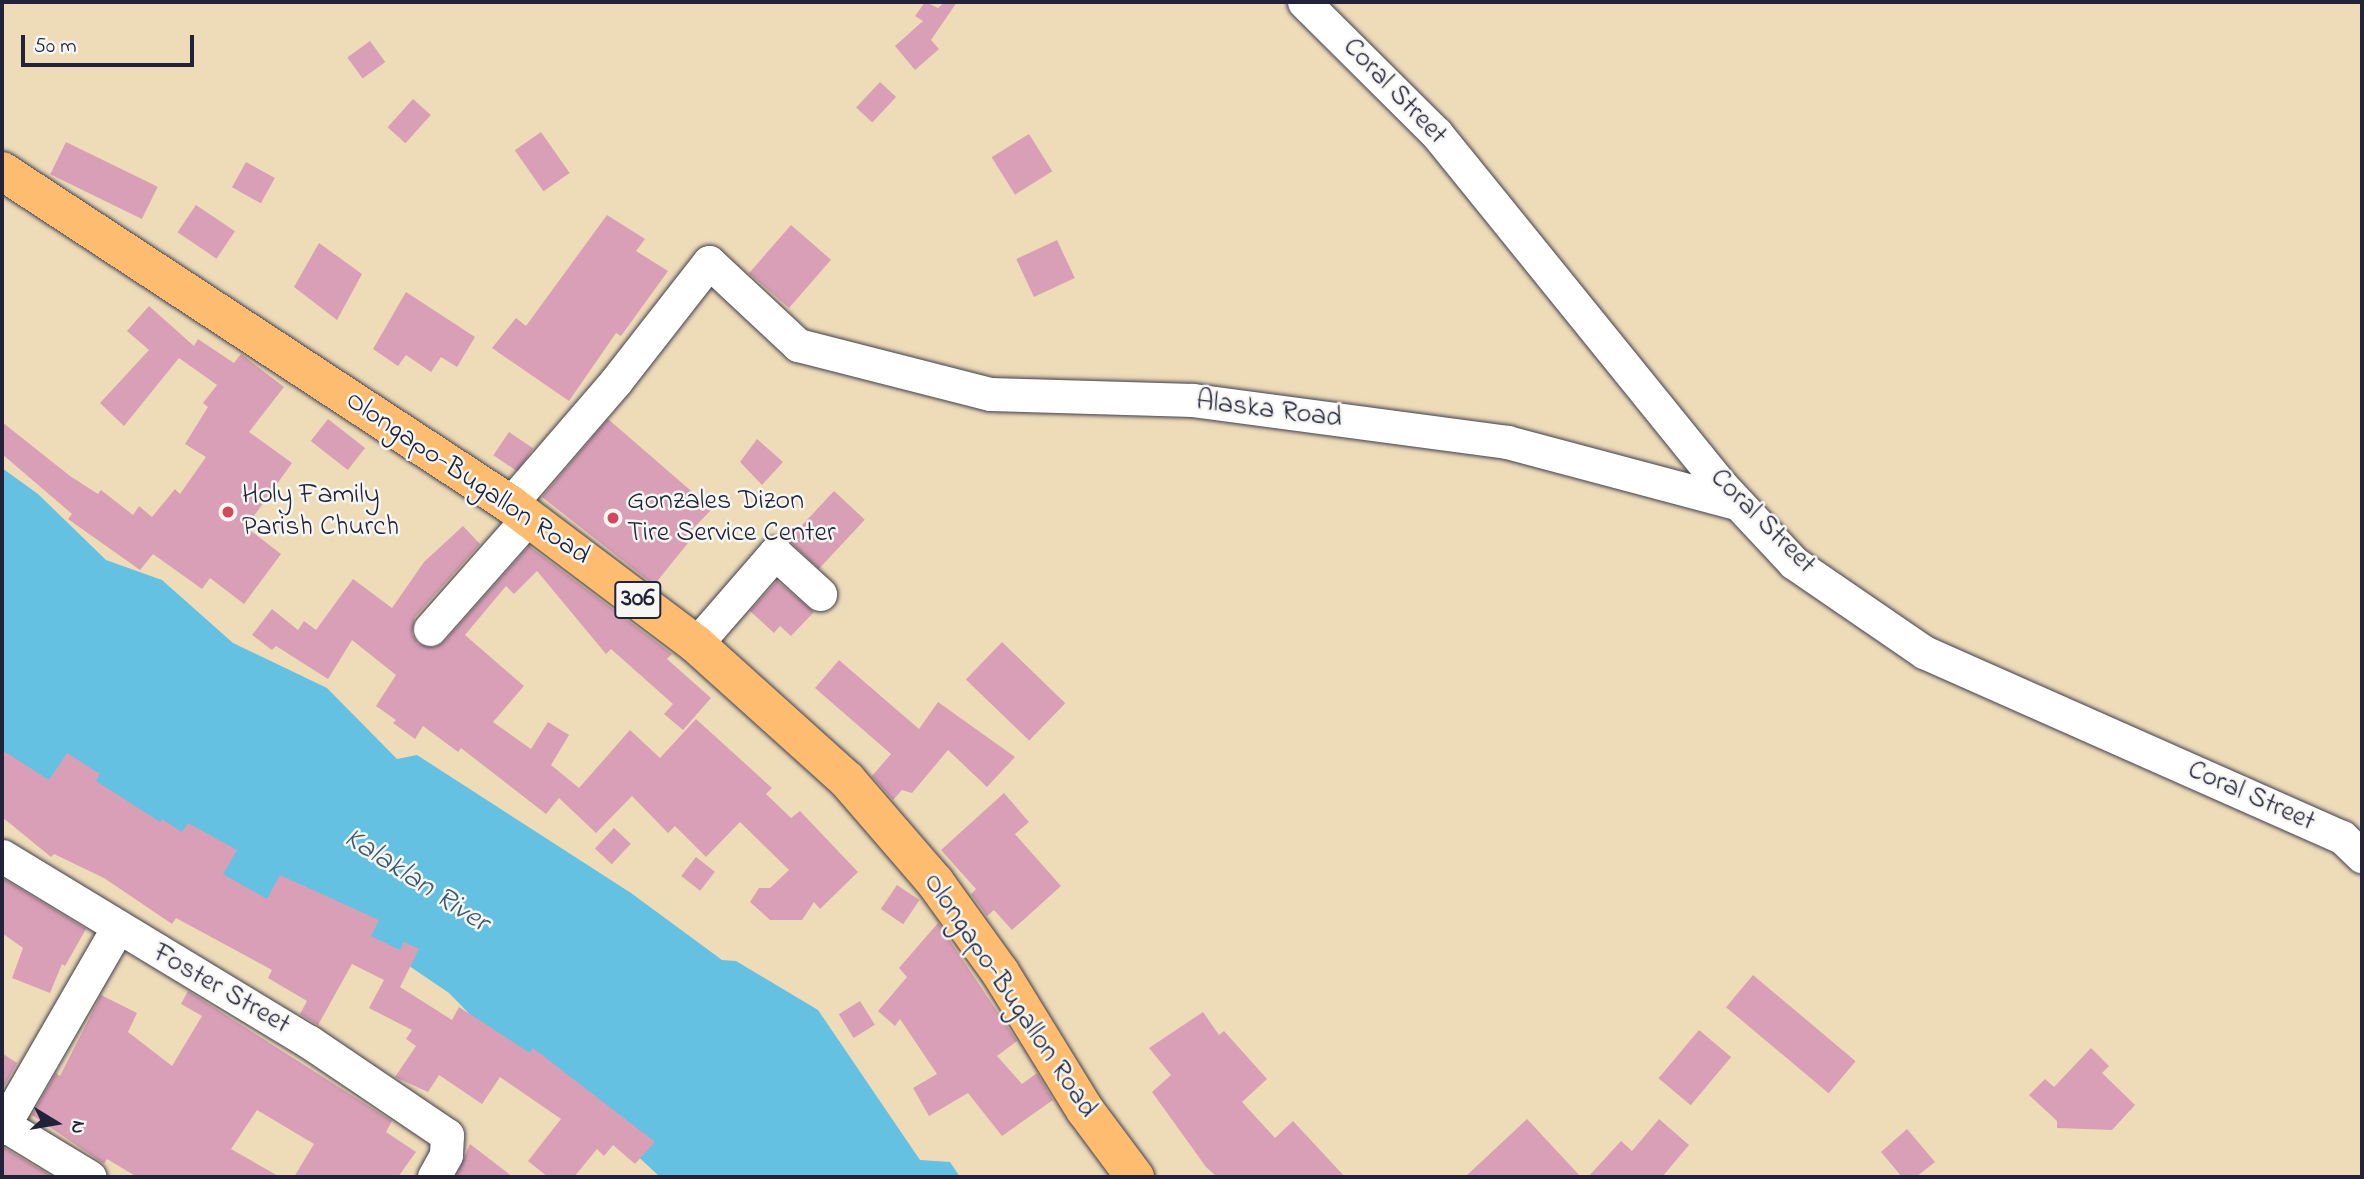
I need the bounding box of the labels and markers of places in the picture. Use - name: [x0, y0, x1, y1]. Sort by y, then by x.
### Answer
- place label: Holy Family Parish Church: [242, 479, 399, 545]
- place label: Gonzales Dizon Tire Service Center: [627, 485, 836, 551]
- marker: Holy Family Parish Church: [220, 504, 236, 520]
- marker: Gonzales Dizon Tire Service Center: [605, 510, 621, 526]

